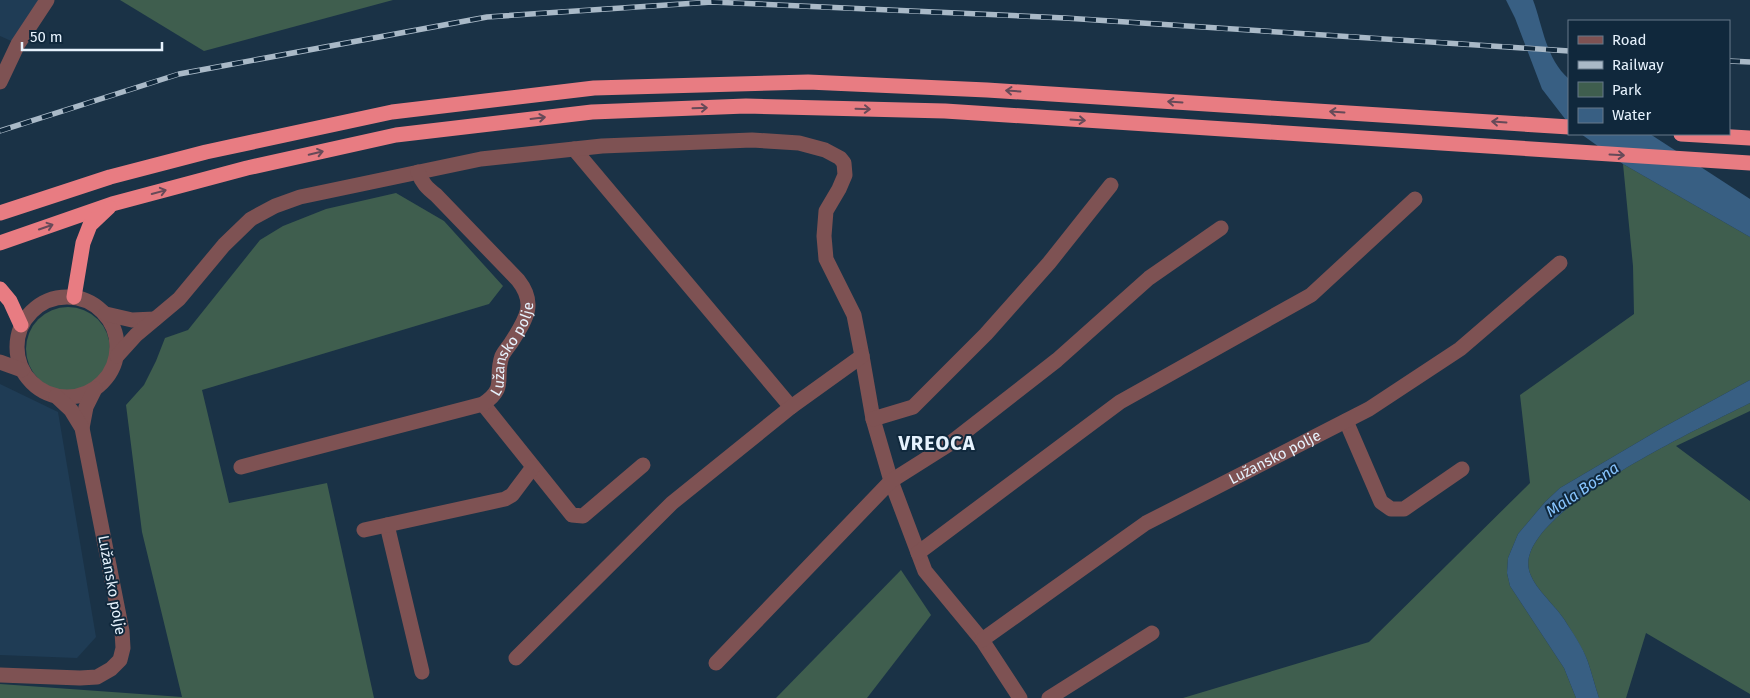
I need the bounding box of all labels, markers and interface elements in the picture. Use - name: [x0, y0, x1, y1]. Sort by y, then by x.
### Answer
- scale bar: [22, 20, 162, 52]
- legend: [1568, 20, 1730, 135]
- text: 50 m: [30, 28, 63, 46]
- text: Road: [1612, 31, 1647, 49]
- text: Railway: [1612, 56, 1664, 74]
- text: Park: [1612, 81, 1642, 99]
- one-way arrow: [1005, 87, 1021, 96]
- one-way arrow: [1167, 97, 1183, 106]
- one-way arrow: [692, 103, 708, 112]
- one-way arrow: [854, 104, 871, 114]
- text: Water: [1612, 106, 1651, 124]
- one-way arrow: [1329, 107, 1345, 116]
- one-way arrow: [530, 113, 546, 123]
- one-way arrow: [1069, 115, 1085, 125]
- one-way arrow: [1492, 118, 1508, 127]
- one-way arrow: [308, 148, 324, 157]
- one-way arrow: [1608, 151, 1624, 160]
- one-way arrow: [150, 187, 166, 196]
- one-way arrow: [38, 222, 53, 231]
- street label: Lužansko polje: [486, 301, 537, 399]
- street label: Lužansko polje: [1226, 426, 1324, 488]
- district label: VREOCA: [897, 431, 976, 455]
- water label: Mala Bosna: [1542, 458, 1622, 521]
- street label: Lužansko polje: [94, 534, 130, 636]

